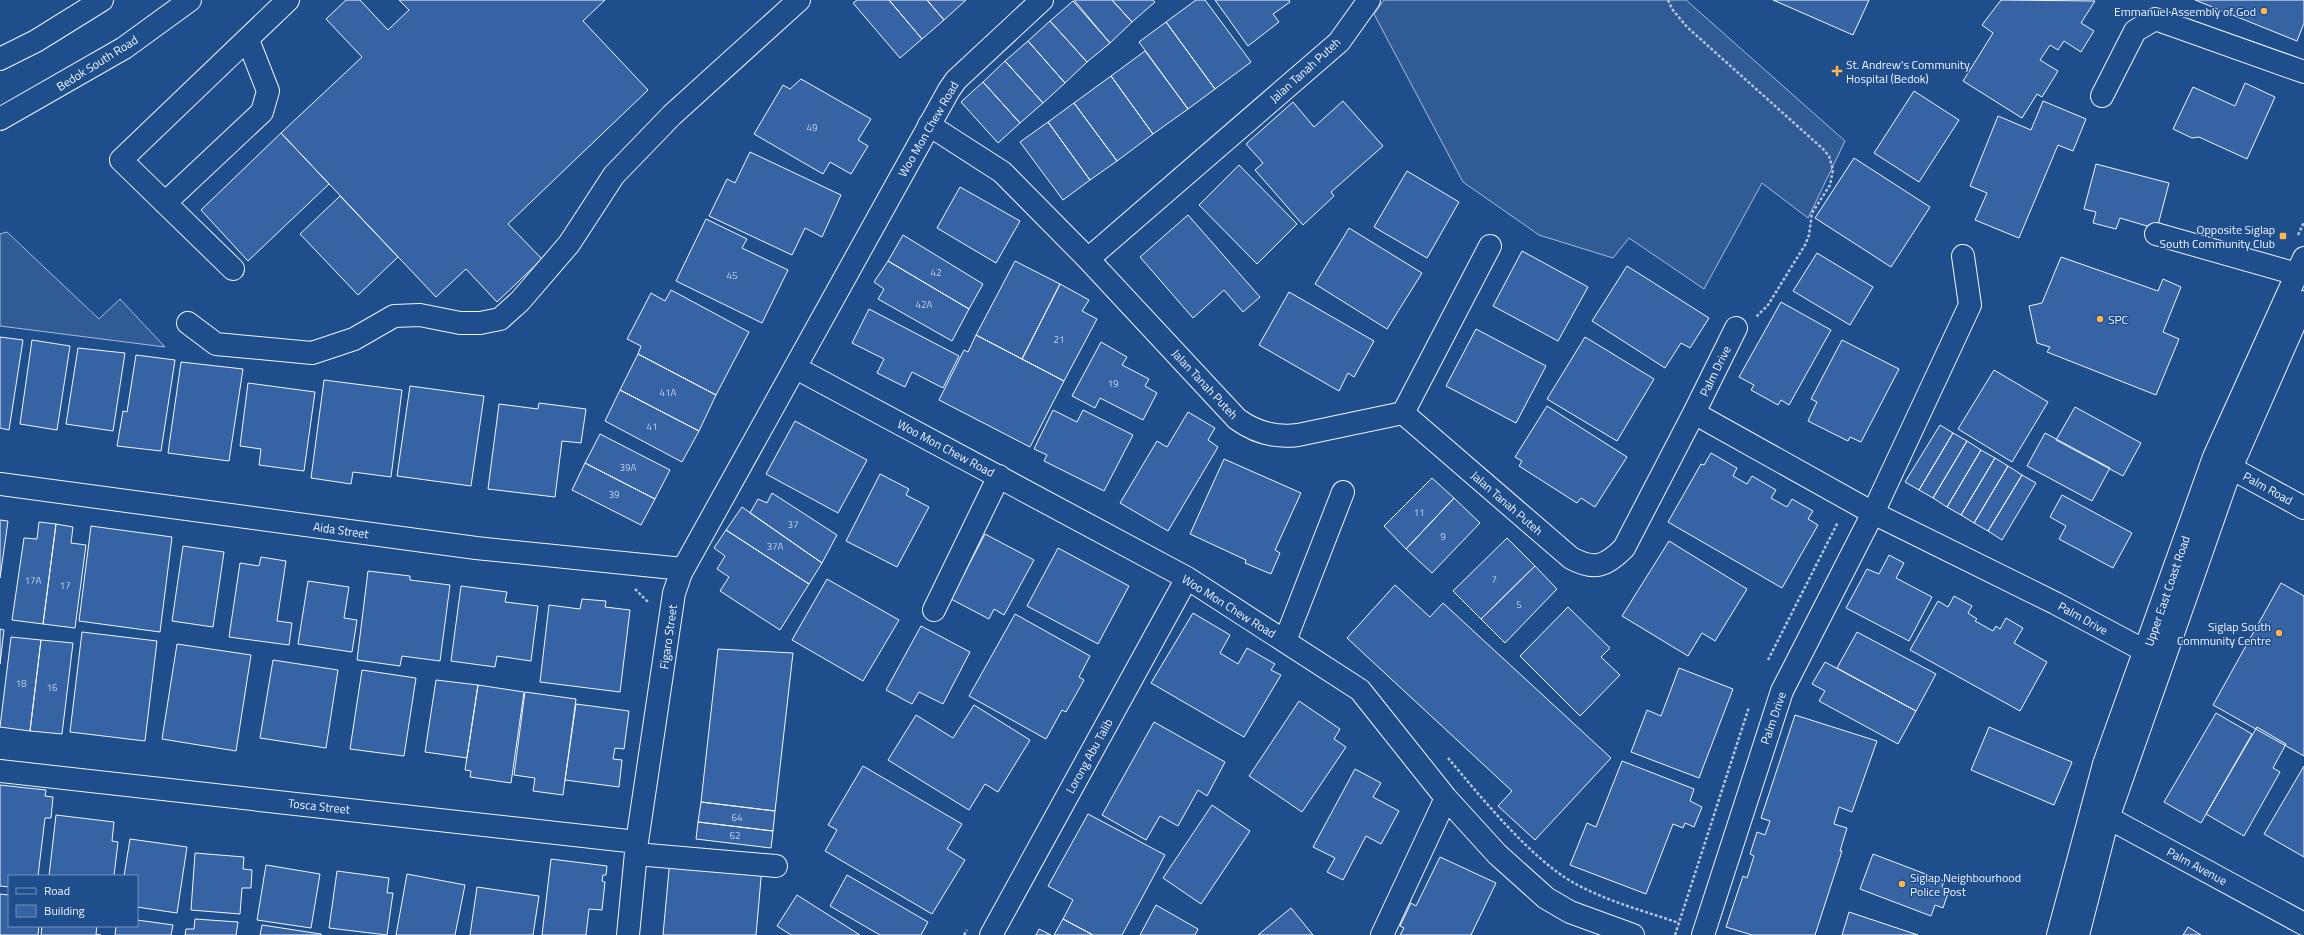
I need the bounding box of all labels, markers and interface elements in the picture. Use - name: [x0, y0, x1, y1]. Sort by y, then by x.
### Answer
- place label: Emmanuel Assembly of God: [2114, 2, 2256, 21]
- marker: Emmanuel Assembly of God: [2259, 6, 2269, 16]
- street label: Bedok South Road: [53, 30, 141, 96]
- street label: Jalan Tanah Puteh: [1265, 33, 1345, 107]
- place label: St. Andrew's Community Hospital (Bedok): [1846, 55, 1970, 88]
- marker: St. Andrew's Community Hospital (Bedok): [1831, 65, 1843, 77]
- street label: Woo Mon Chew Road: [893, 78, 963, 180]
- house number: 49: [806, 120, 818, 135]
- place label: Opposite Siglap South Community Club: [2160, 220, 2275, 253]
- marker: Opposite Siglap South Community Club: [2278, 231, 2288, 241]
- house number: 42: [930, 265, 942, 280]
- house number: 45: [726, 268, 738, 283]
- house number: 42A: [915, 297, 933, 312]
- place label: SPC: [2108, 310, 2129, 329]
- marker: SPC: [2095, 314, 2105, 324]
- house number: 21: [1053, 332, 1065, 347]
- street label: Palm Drive: [1694, 342, 1736, 400]
- street label: Jalan Tanah Puteh: [1167, 344, 1243, 424]
- house number: 19: [1107, 376, 1119, 391]
- house number: 41A: [659, 385, 677, 400]
- street label: Woo Mon Chew Road: [894, 414, 998, 482]
- house number: 41: [646, 419, 658, 434]
- house number: 39A: [619, 460, 637, 475]
- street label: Jalan Tanah Puteh: [1467, 466, 1547, 540]
- street label: Palm Road: [2240, 466, 2296, 510]
- house number: 39: [608, 487, 620, 502]
- house number: 11: [1413, 505, 1425, 520]
- street label: Aida Street: [312, 517, 371, 543]
- house number: 37: [787, 517, 799, 532]
- house number: 9: [1440, 529, 1446, 544]
- street label: Upper East Coast Road: [2139, 533, 2195, 649]
- house number: 37A: [766, 539, 784, 554]
- street label: Woo Mon Chew Road: [1178, 569, 1280, 643]
- house number: 7: [1491, 572, 1497, 587]
- house number: 17A: [24, 573, 42, 588]
- house number: 17: [59, 578, 71, 593]
- street label: Palm Drive: [2054, 596, 2112, 640]
- house number: 5: [1516, 597, 1522, 612]
- street label: Figaro Street: [654, 603, 682, 671]
- place label: Siglap South Community Centre: [2177, 617, 2271, 650]
- marker: Siglap South Community Centre: [2274, 628, 2284, 638]
- house number: 18: [15, 676, 27, 691]
- house number: 16: [46, 680, 58, 695]
- street label: Palm Drive: [1755, 689, 1791, 747]
- street label: Lorong Abu Talib: [1061, 715, 1117, 797]
- street label: Tosca Street: [287, 793, 352, 819]
- house number: 64: [731, 810, 743, 825]
- house number: 62: [729, 828, 741, 843]
- street label: Palm Avenue: [2163, 842, 2231, 890]
- place label: Siglap Neighbourhood Police Post: [1910, 868, 2021, 901]
- legend: [8, 875, 138, 927]
- marker: Siglap Neighbourhood Police Post: [1897, 879, 1907, 889]
- text: Road: [44, 881, 70, 900]
- text: Building: [44, 901, 85, 920]

